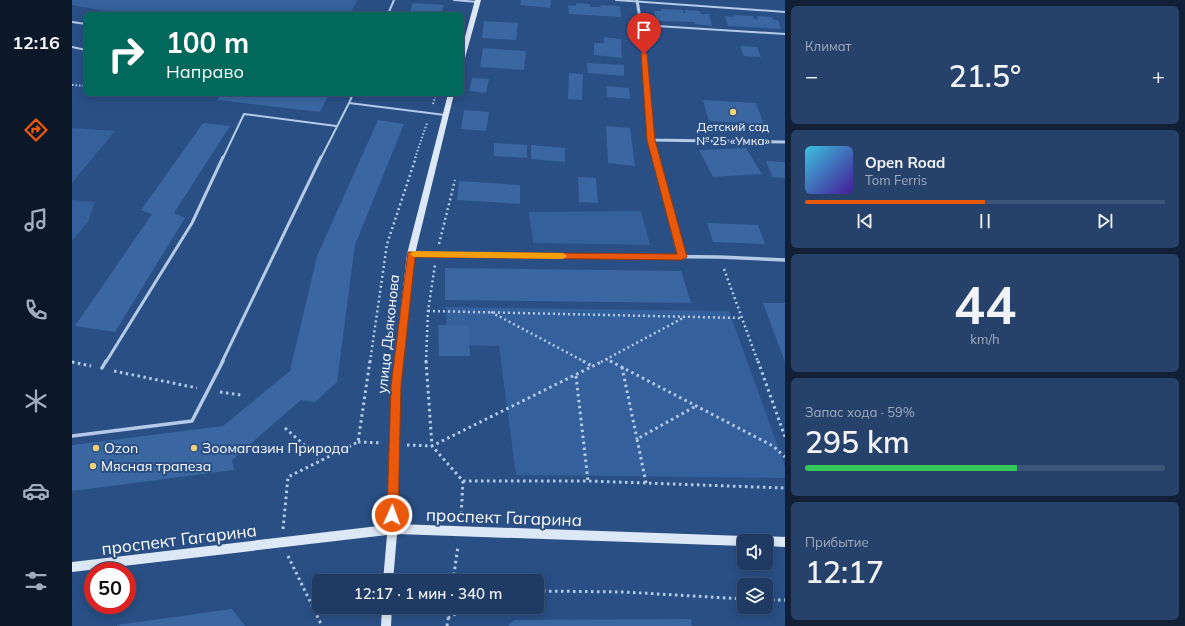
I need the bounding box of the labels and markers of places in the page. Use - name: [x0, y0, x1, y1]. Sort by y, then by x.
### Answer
- pin: [627, 13, 661, 54]
- marker: Детский сад № 25 «Умка»: [728, 107, 738, 117]
- place label: Детский сад № 25 «Умка»: [696, 119, 770, 148]
- place label: Ozon: [104, 439, 138, 457]
- place label: Зоомагазин Природа: [202, 439, 349, 457]
- marker: Ozon: [91, 443, 101, 453]
- marker: Зоомагазин Природа: [189, 443, 199, 453]
- place label: Мясная трапеза: [101, 457, 211, 475]
- marker: Мясная трапеза: [88, 461, 98, 471]

